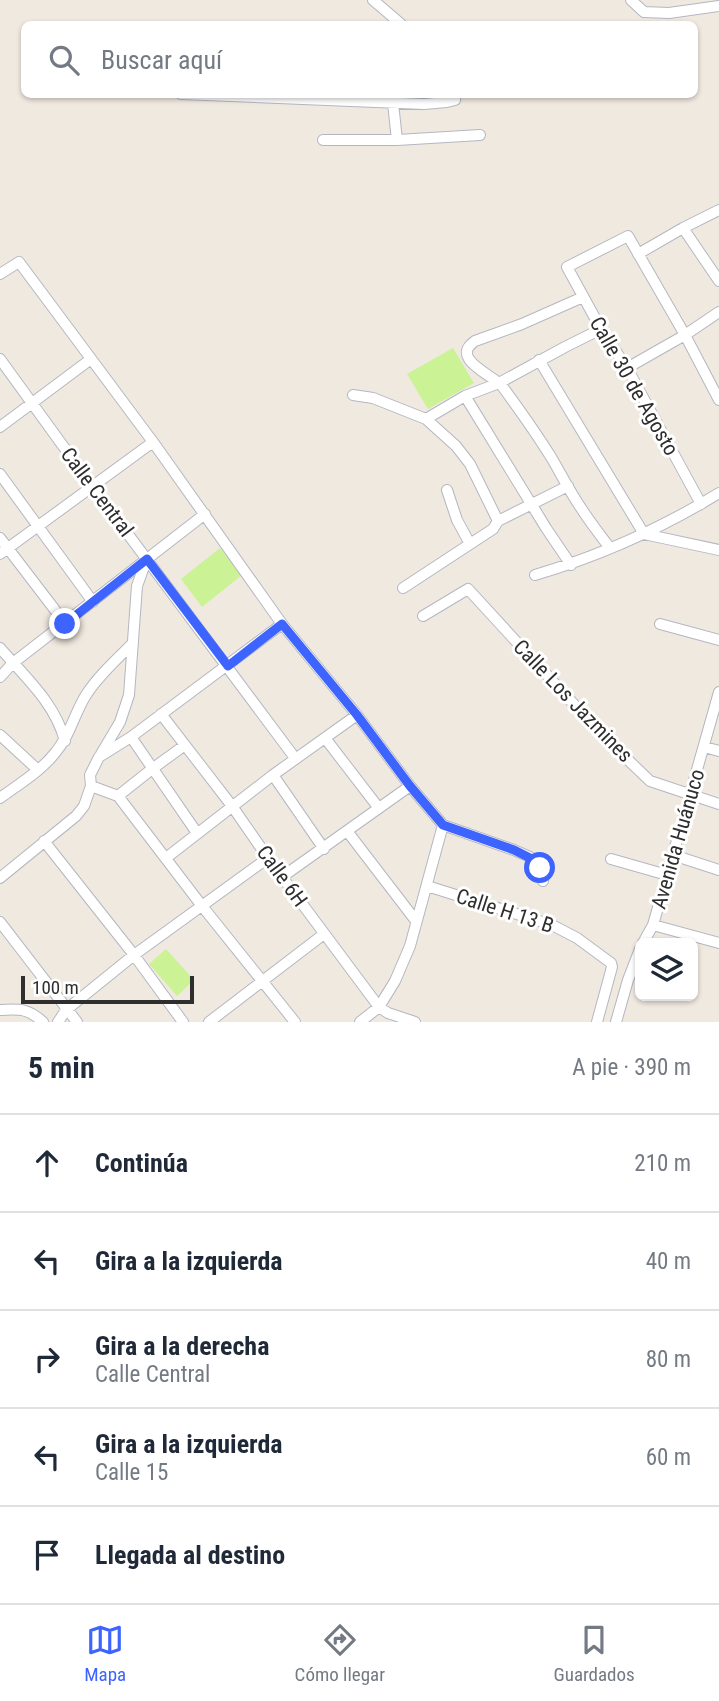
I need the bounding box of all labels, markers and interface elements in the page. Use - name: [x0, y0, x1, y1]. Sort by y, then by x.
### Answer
- search box: [21, 21, 698, 98]
- icon: search: [45, 41, 83, 79]
- text: Buscar aquí: [101, 45, 222, 75]
- street label: Calle 30 de Agosto: [585, 312, 683, 460]
- street label: Calle Central: [56, 443, 138, 541]
- route end: [49, 608, 80, 639]
- street label: Calle Los Jazmines: [509, 635, 637, 767]
- street label: Avenida Huánuco: [647, 766, 709, 912]
- street label: Calle 6H: [252, 841, 312, 911]
- route start: [524, 852, 555, 883]
- street label: Calle H 13 B: [453, 884, 557, 938]
- map controls: [635, 938, 698, 1001]
- button: layers: [635, 938, 698, 1001]
- scale bar: [21, 973, 194, 1005]
- text: 100 m: [32, 976, 79, 999]
- text: 5 min: [28, 1050, 95, 1085]
- text: A pie · 390 m: [572, 1054, 691, 1081]
- icon: ahead: [28, 1144, 66, 1182]
- text: Continúa: [95, 1148, 188, 1178]
- text: 210 m: [634, 1150, 691, 1177]
- icon: left: [28, 1242, 66, 1280]
- text: Gira a la izquierda: [95, 1246, 283, 1276]
- text: 40 m: [646, 1248, 691, 1275]
- text: Gira a la derecha: [95, 1331, 269, 1361]
- icon: right: [28, 1340, 66, 1378]
- text: 80 m: [646, 1346, 691, 1373]
- text: Calle Central: [95, 1361, 210, 1388]
- text: Gira a la izquierda: [95, 1429, 283, 1459]
- icon: left: [28, 1438, 66, 1476]
- text: 60 m: [646, 1444, 691, 1471]
- text: Calle 15: [95, 1459, 168, 1486]
- icon: arrive: [28, 1536, 66, 1574]
- text: Llegada al destino: [95, 1540, 285, 1570]
- tab: Mapa: [84, 1621, 126, 1686]
- tab: Cómo llegar: [295, 1621, 385, 1686]
- tab: Guardados: [553, 1621, 635, 1686]

